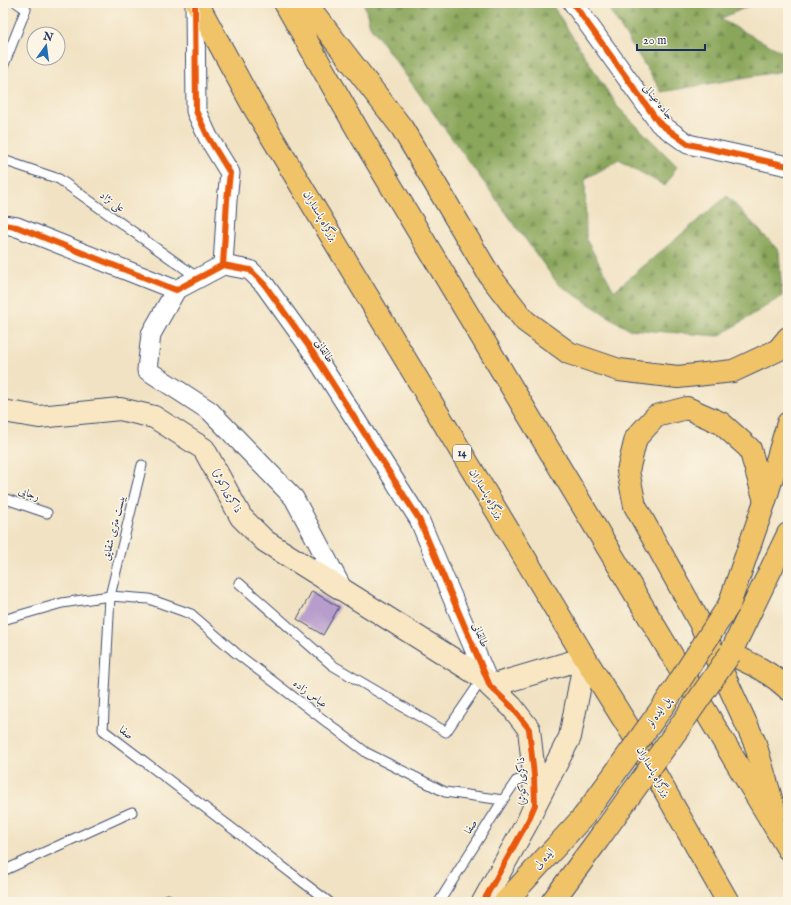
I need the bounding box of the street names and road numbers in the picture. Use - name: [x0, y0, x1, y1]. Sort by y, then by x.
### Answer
- street label: جاده عینالی: [639, 81, 677, 123]
- street label: علی نژاد: [96, 188, 127, 216]
- street label: بزرگراه پاسداران: [300, 188, 341, 244]
- street label: طالقانی: [311, 337, 337, 365]
- road number: 14: [453, 445, 471, 461]
- street label: ذاکری(کوثر): [209, 466, 245, 516]
- street label: بزرگراه پاسداران: [466, 466, 507, 522]
- street label: رجایی: [16, 484, 42, 504]
- street label: بیست متری شقایق: [99, 494, 129, 562]
- street label: طالقانی: [469, 621, 491, 649]
- street label: عباس زاده: [290, 677, 330, 711]
- street label: پل ایده لو: [643, 694, 676, 731]
- street label: صفا: [116, 723, 136, 743]
- street label: بزرگراه پاسداران: [633, 744, 674, 800]
- street label: ذاکری(کوثر): [514, 757, 530, 805]
- street label: صفا: [461, 817, 481, 837]
- street label: ایده لی: [531, 845, 557, 873]

